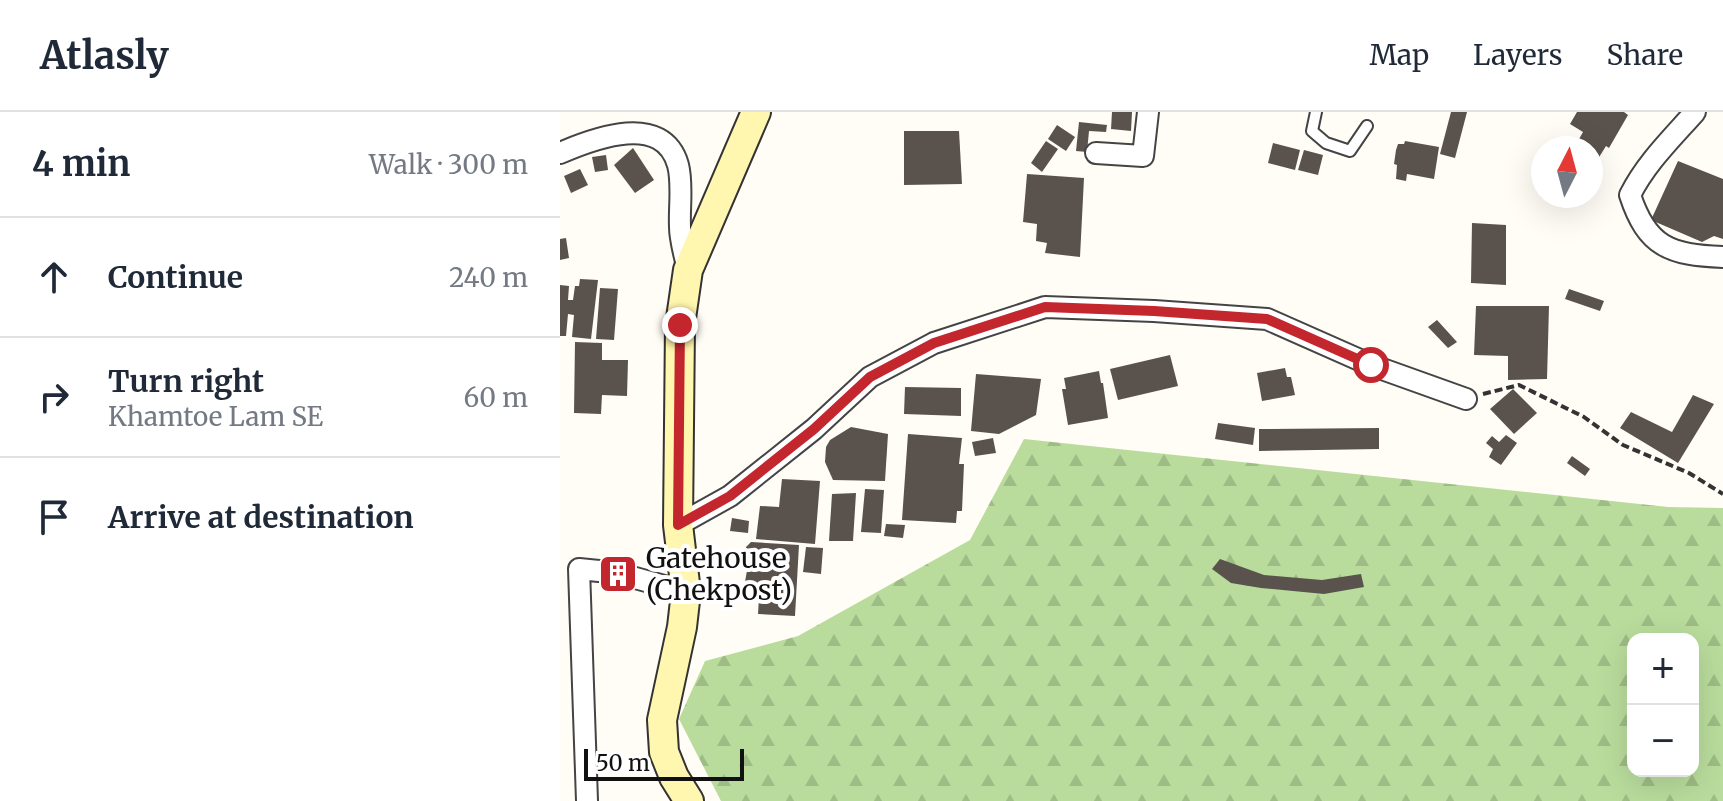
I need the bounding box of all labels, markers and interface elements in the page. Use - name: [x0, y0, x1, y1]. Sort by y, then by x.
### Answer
- text: Atlasly: [40, 32, 169, 79]
- text: Map: [1369, 37, 1429, 73]
- text: Layers: [1473, 37, 1562, 73]
- text: Share: [1606, 37, 1683, 73]
- north arrow: [1531, 136, 1603, 208]
- text: 4 min: [32, 143, 130, 185]
- text: Walk · 300 m: [369, 148, 528, 181]
- icon: ahead: [32, 255, 76, 299]
- text: Continue: [108, 258, 243, 296]
- text: 240 m: [449, 261, 528, 294]
- route end: [662, 307, 698, 343]
- route start: [1353, 347, 1389, 383]
- text: Turn right: [108, 362, 264, 400]
- icon: right: [32, 375, 76, 419]
- text: 60 m: [464, 381, 528, 414]
- text: Khamtoe Lam SE: [108, 400, 323, 433]
- icon: arrive: [32, 495, 76, 539]
- text: Arrive at destination: [108, 498, 414, 536]
- place label: Gatehouse (Chekpost): [646, 540, 792, 608]
- building icon: Gatehouse (Chekpost): [597, 553, 639, 595]
- map controls: [1627, 633, 1699, 777]
- button: +: [1627, 633, 1699, 705]
- button: −: [1627, 705, 1699, 777]
- scale bar: [584, 745, 744, 781]
- text: 50 m: [596, 749, 650, 777]

